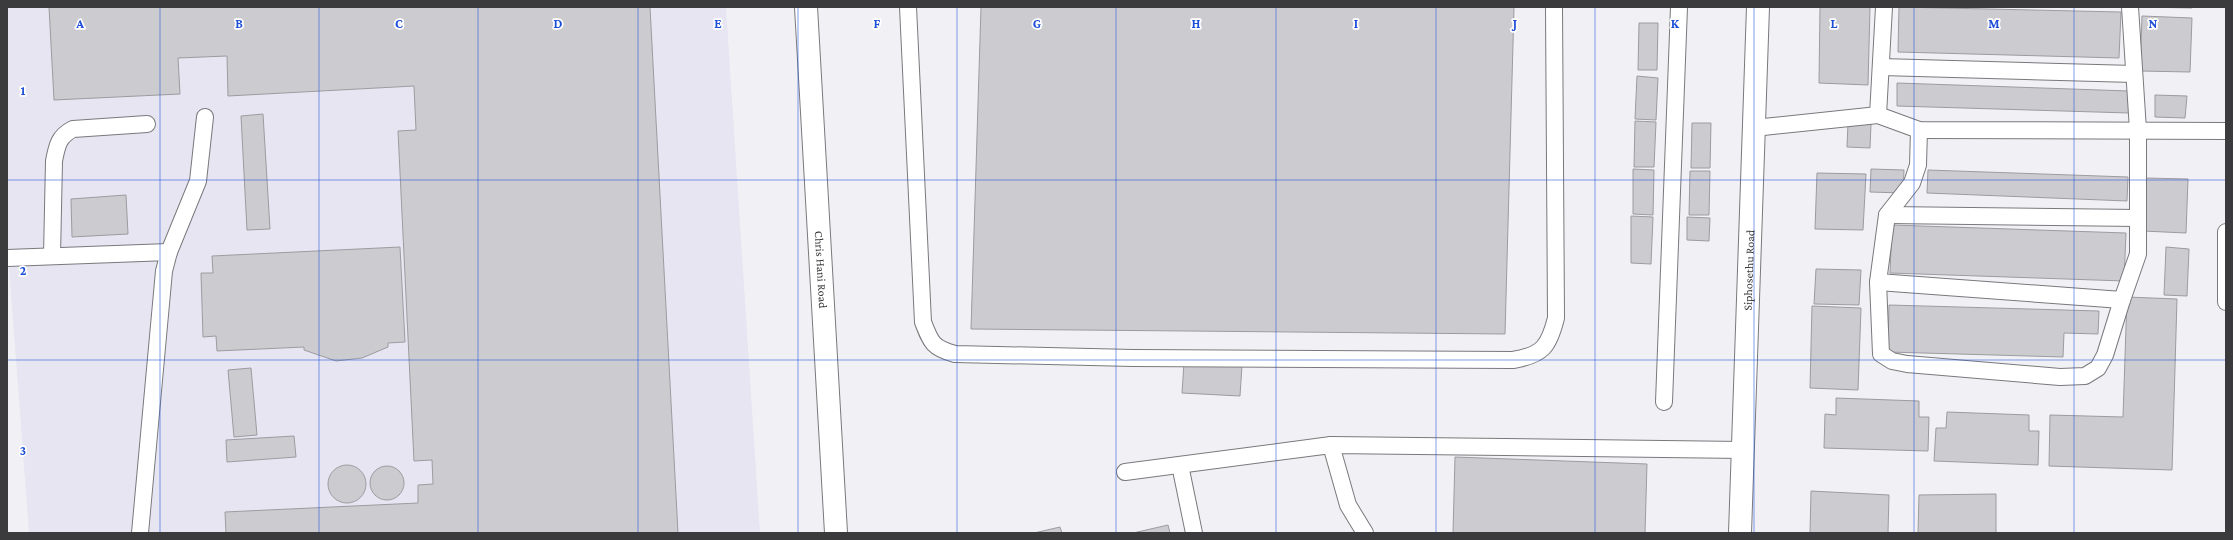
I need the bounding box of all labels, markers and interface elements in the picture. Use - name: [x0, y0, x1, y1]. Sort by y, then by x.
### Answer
- text: A: [75, 16, 84, 31]
- text: B: [235, 16, 243, 31]
- text: C: [395, 16, 403, 31]
- text: D: [554, 16, 563, 31]
- text: E: [714, 16, 722, 31]
- text: F: [874, 16, 881, 31]
- text: G: [1033, 16, 1041, 31]
- text: H: [1192, 16, 1201, 31]
- text: I: [1354, 16, 1358, 31]
- text: J: [1511, 16, 1517, 31]
- text: K: [1671, 16, 1680, 31]
- text: L: [1831, 16, 1838, 31]
- text: M: [1988, 16, 2000, 31]
- text: N: [2149, 16, 2158, 31]
- text: 1: [21, 83, 26, 98]
- street label: Siphosethu Road: [1741, 229, 1757, 311]
- street label: Chris Hani Road: [812, 230, 830, 309]
- text: 2: [20, 263, 27, 278]
- text: 3: [20, 443, 26, 458]

